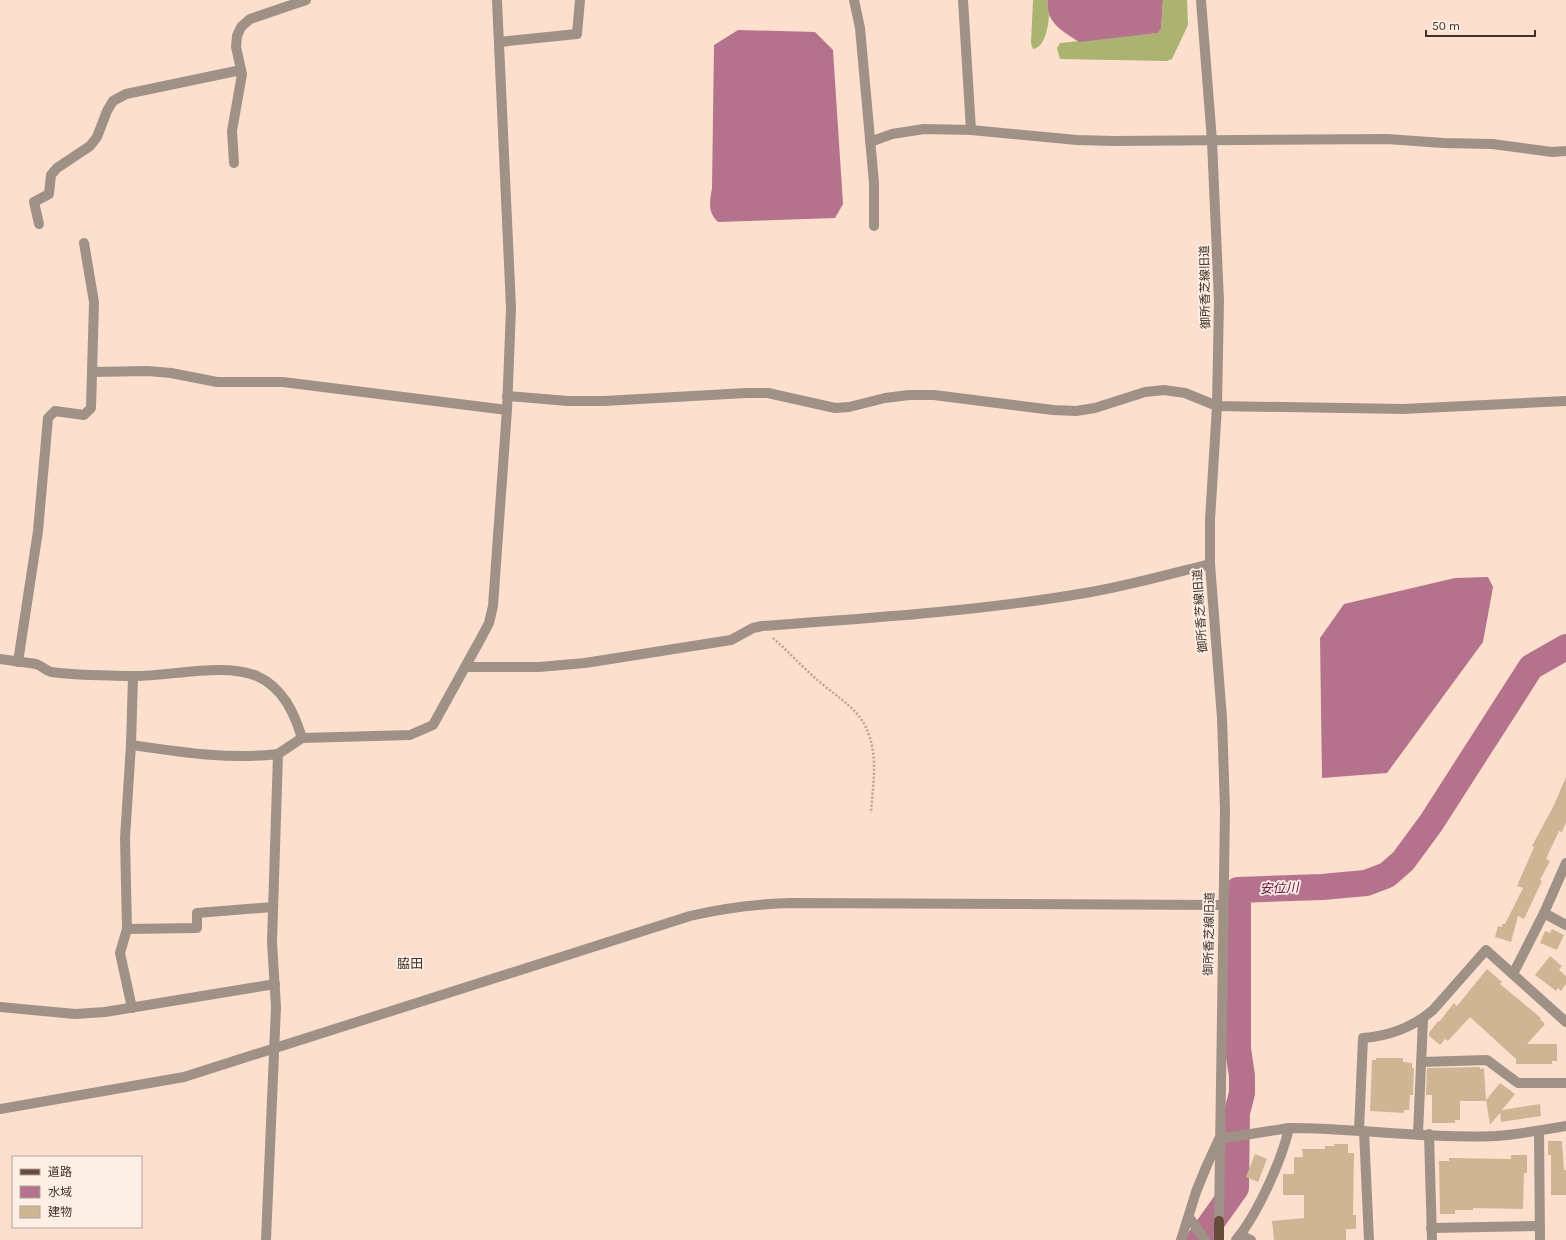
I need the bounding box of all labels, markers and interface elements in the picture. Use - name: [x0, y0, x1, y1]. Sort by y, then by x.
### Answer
- scale bar: [1426, 12, 1535, 38]
- text: 50 m: [1432, 19, 1460, 33]
- street label: 御所香芝線旧道: [1197, 245, 1213, 329]
- street label: 御所香芝線旧道: [1190, 569, 1210, 653]
- water label: 安位川: [1259, 880, 1301, 896]
- street label: 御所香芝線旧道: [1201, 892, 1217, 976]
- district label: 脇田: [397, 956, 423, 971]
- legend: [12, 1156, 142, 1228]
- text: 道路: [48, 1165, 72, 1179]
- text: 水域: [48, 1185, 72, 1199]
- text: 建物: [48, 1205, 72, 1219]

